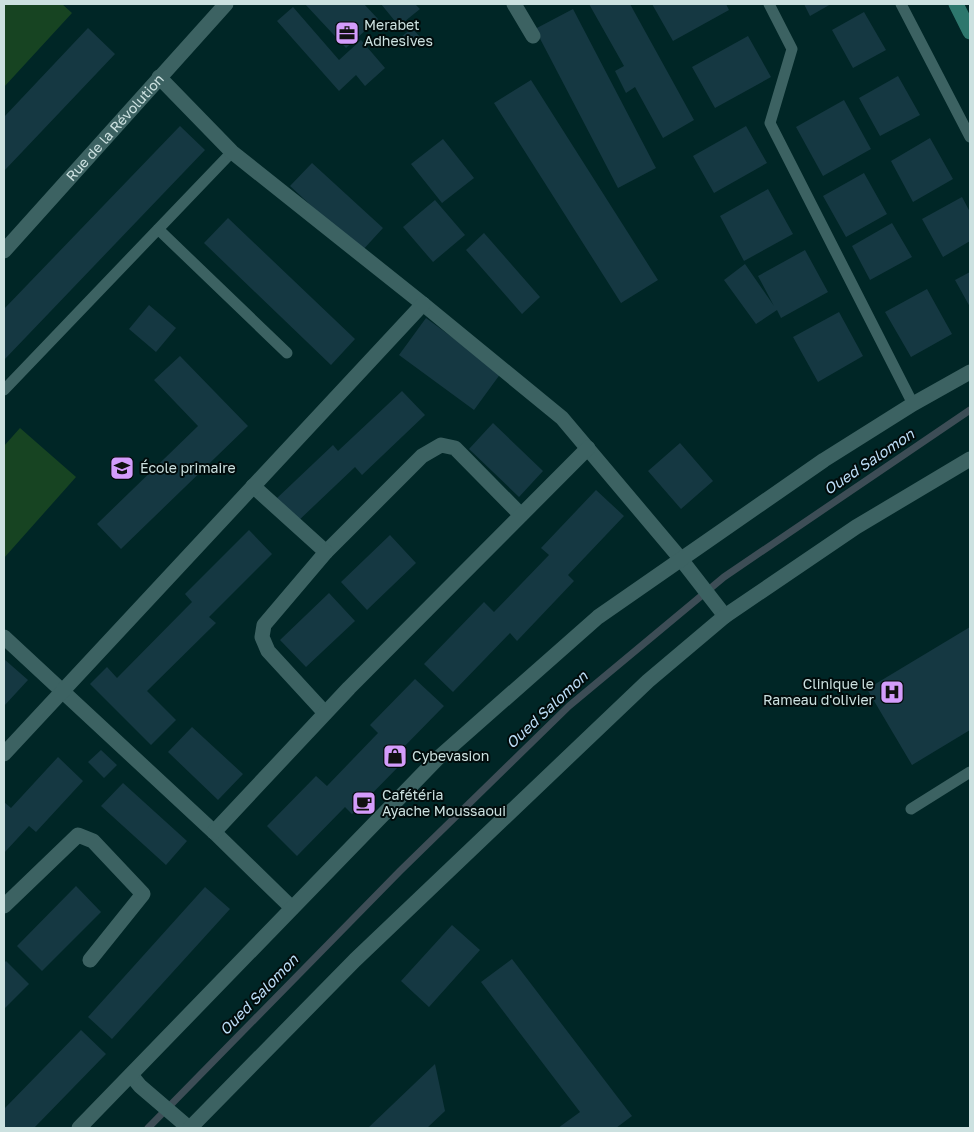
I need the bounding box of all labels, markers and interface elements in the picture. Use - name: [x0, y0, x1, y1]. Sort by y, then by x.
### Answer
- place label: Merabet Adhesives: [364, 16, 433, 49]
- office icon: Merabet Adhesives: [334, 20, 360, 46]
- street label: Rue de la Révolution: [62, 70, 167, 184]
- water label: Oued Salomon: [820, 424, 918, 498]
- school or university icon: École primaire: [109, 455, 135, 481]
- place label: École primaire: [140, 459, 236, 476]
- water label: Oued Salomon: [502, 666, 591, 752]
- place label: Clinique le Rameau d'olivier: [763, 675, 875, 708]
- hospital icon: Clinique le Rameau d'olivier: [879, 679, 905, 705]
- shop icon: Cybevasion: [382, 743, 408, 769]
- place label: Cybevasion: [412, 747, 489, 764]
- place label: Cafétéria Ayache Moussaoui: [382, 786, 506, 819]
- cafe icon: Cafétéria Ayache Moussaoui: [351, 790, 377, 816]
- water label: Oued Salomon: [215, 950, 302, 1038]

